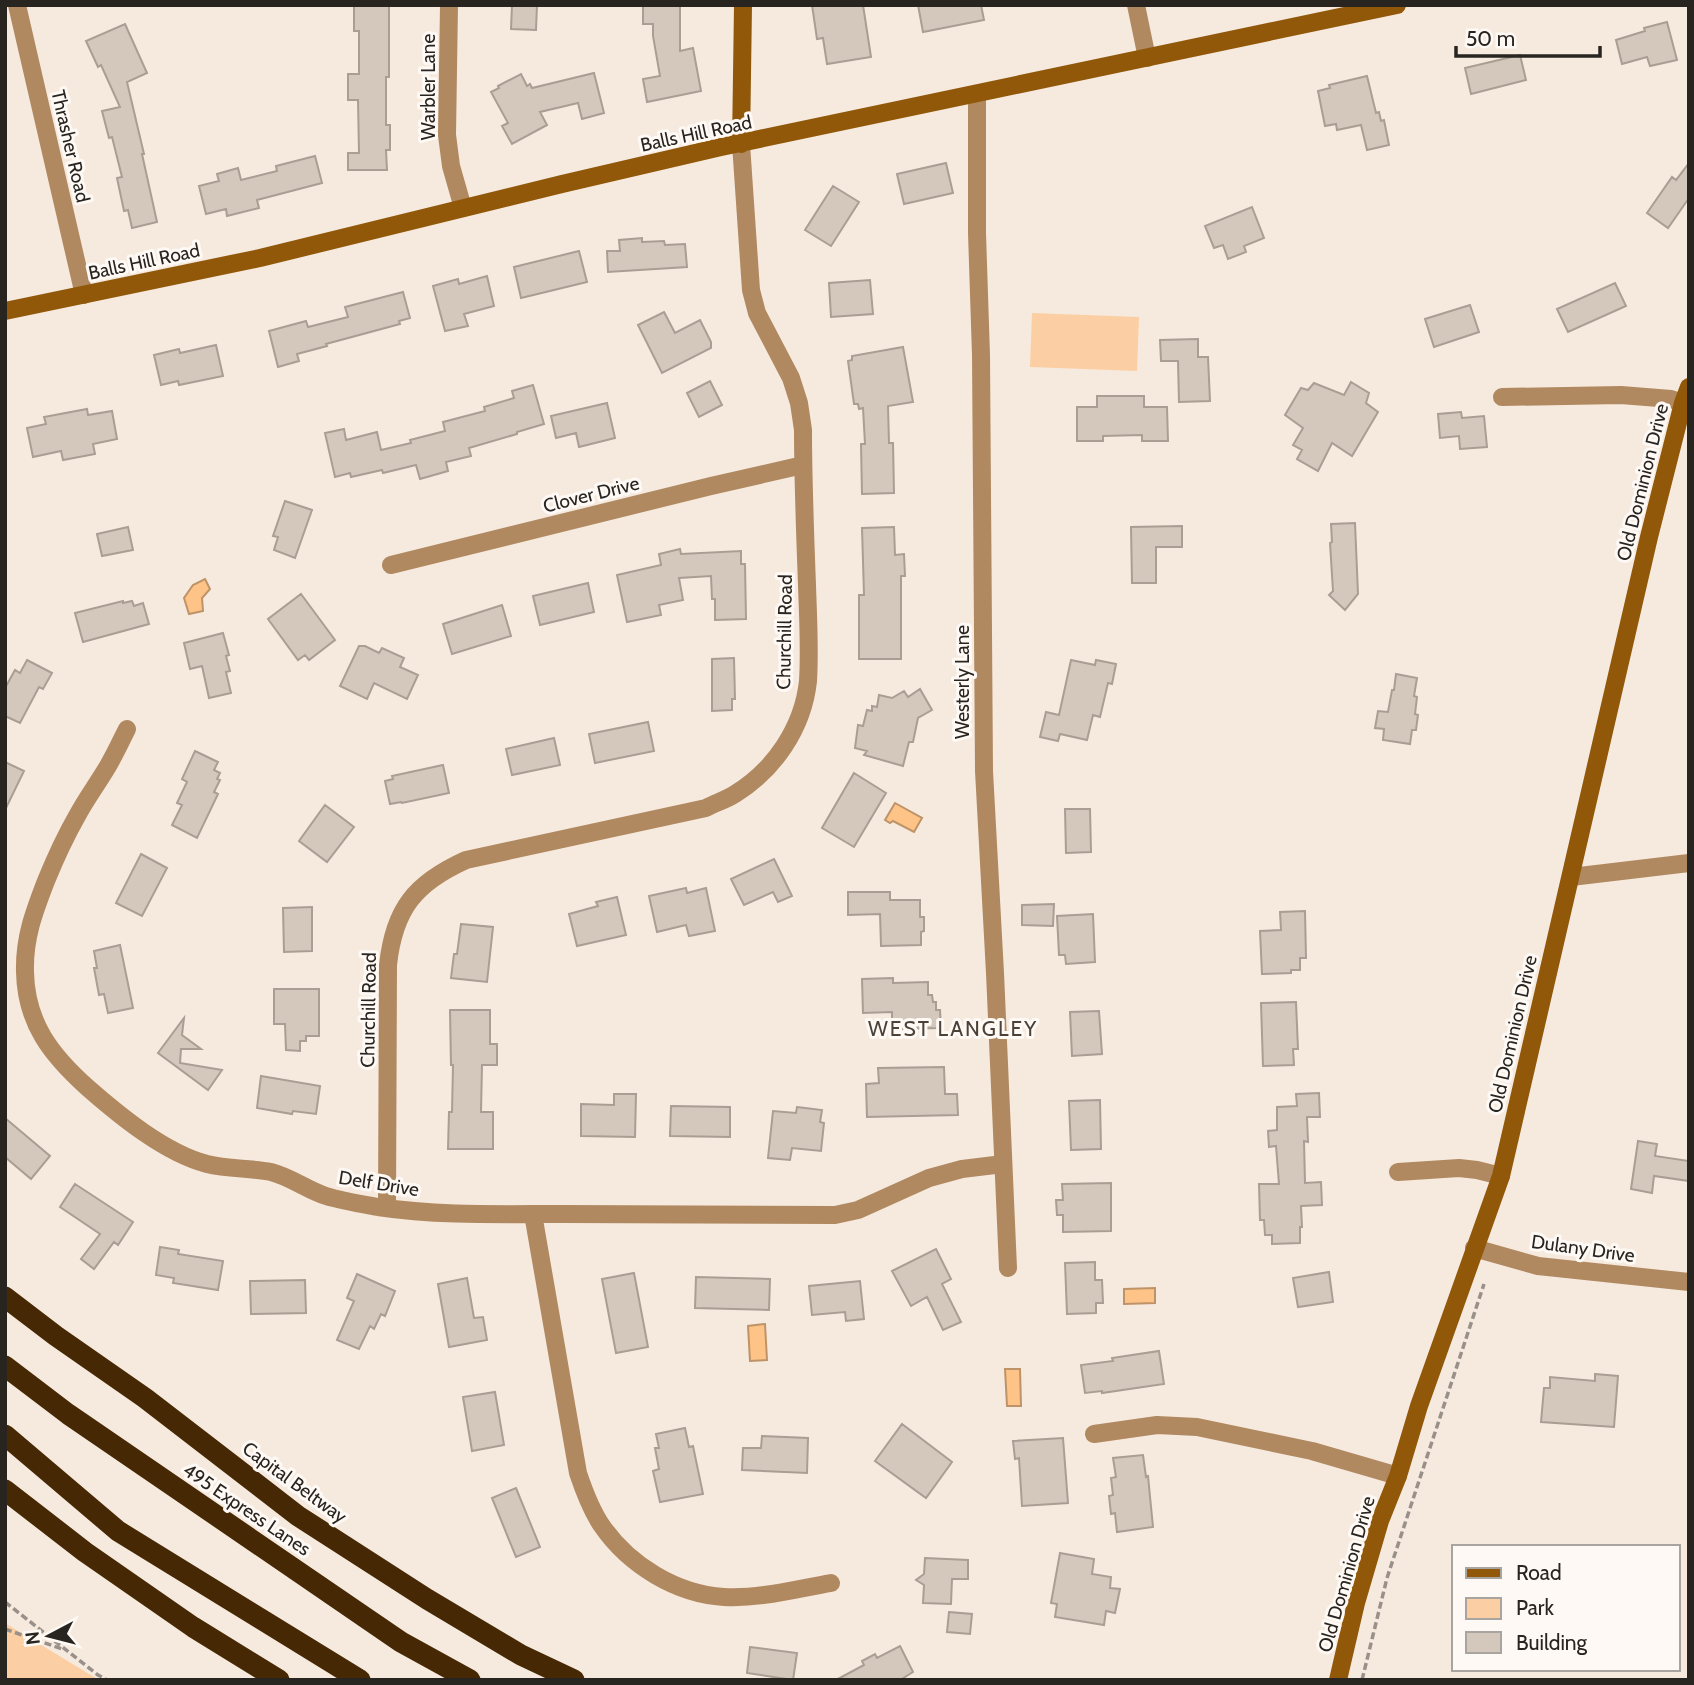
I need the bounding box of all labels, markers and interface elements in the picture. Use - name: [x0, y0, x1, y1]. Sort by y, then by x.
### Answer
- scale bar: [1456, 14, 1600, 58]
- text: 50 m: [1466, 26, 1515, 51]
- street label: Warbler Lane: [417, 34, 440, 140]
- street label: Thrasher Road: [46, 88, 95, 205]
- street label: Balls Hill Road: [638, 110, 754, 157]
- street label: Balls Hill Road: [86, 238, 202, 285]
- street label: Old Dominion Drive: [1612, 401, 1673, 563]
- street label: Clover Drive: [541, 471, 642, 518]
- street label: Churchill Road: [772, 574, 797, 690]
- street label: Westerly Lane: [951, 625, 974, 739]
- street label: Churchill Road: [356, 952, 381, 1068]
- street label: Old Dominion Drive: [1483, 953, 1542, 1115]
- district label: WEST LANGLEY: [868, 1016, 1038, 1041]
- street label: Delf Drive: [337, 1166, 421, 1201]
- street label: Dulany Drive: [1530, 1230, 1636, 1267]
- street label: Capital Beltway: [238, 1437, 352, 1528]
- street label: 495 Express Lanes: [179, 1458, 315, 1561]
- street label: Old Dominion Drive: [1313, 1493, 1380, 1655]
- legend: [1452, 1545, 1680, 1671]
- text: Road: [1516, 1560, 1562, 1585]
- text: Park: [1516, 1595, 1554, 1620]
- north arrow: [14, 1601, 84, 1671]
- text: N: [20, 1630, 45, 1646]
- text: Building: [1516, 1630, 1588, 1655]

